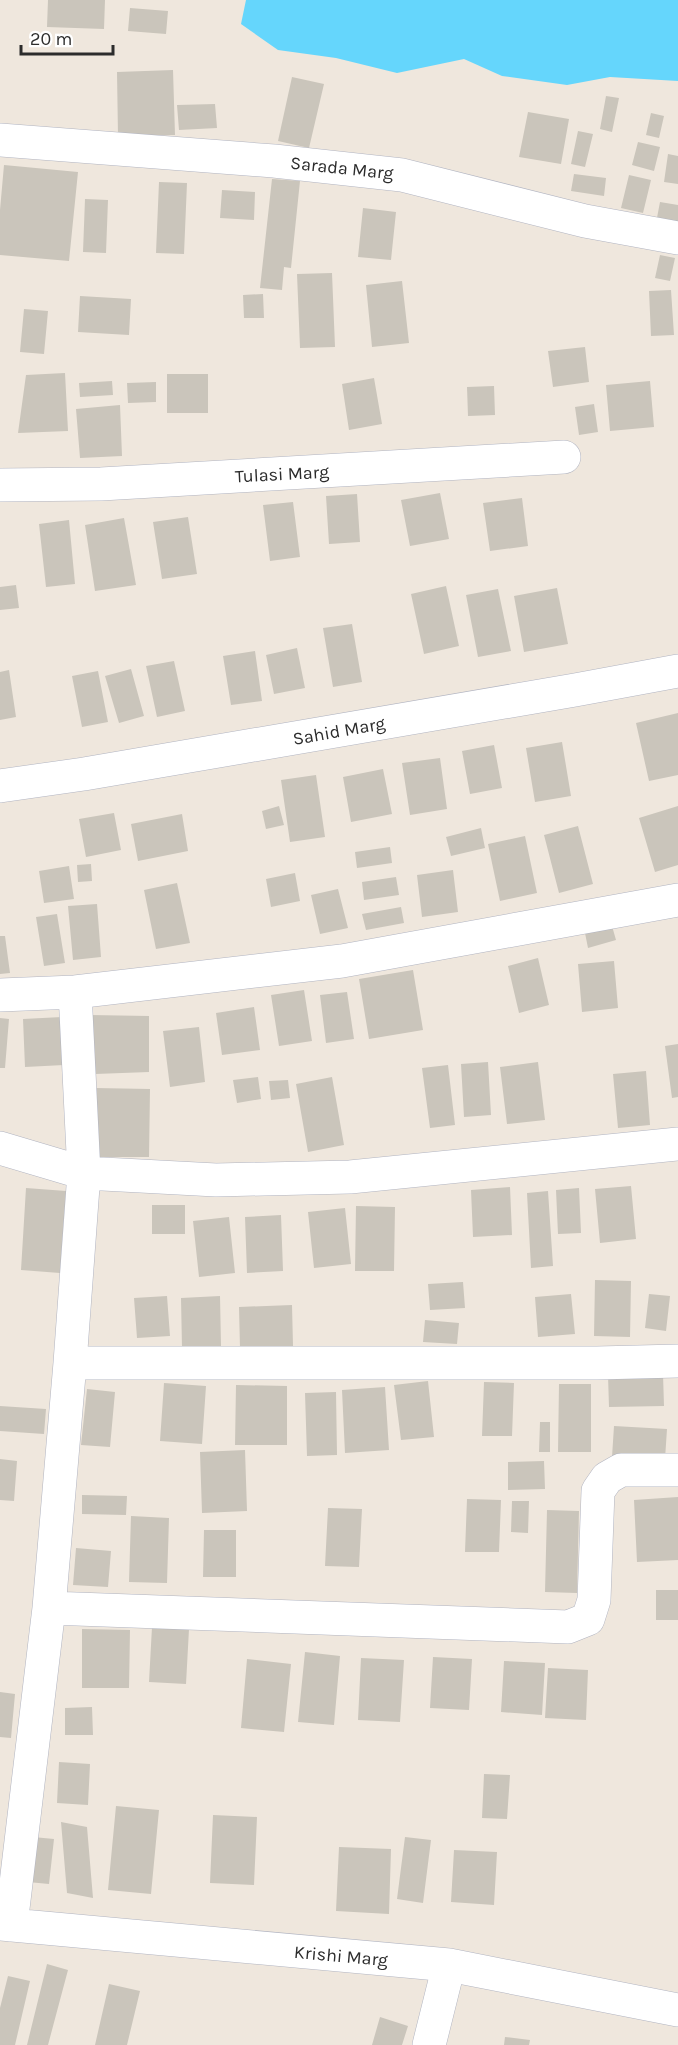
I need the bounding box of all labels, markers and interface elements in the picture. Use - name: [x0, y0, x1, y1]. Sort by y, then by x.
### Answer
- scale bar: [21, 18, 112, 56]
- text: 20 m: [30, 28, 72, 50]
- street label: Sarada Marg: [289, 152, 395, 184]
- street label: Tulasi Marg: [234, 461, 330, 487]
- street label: Sahid Marg: [291, 712, 387, 750]
- street label: Krishi Marg: [293, 1941, 389, 1971]

